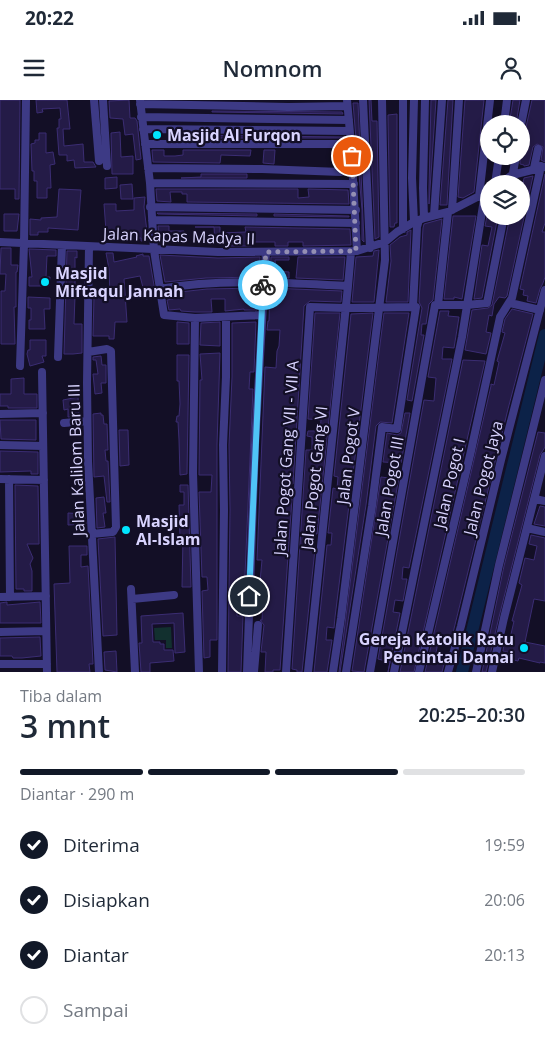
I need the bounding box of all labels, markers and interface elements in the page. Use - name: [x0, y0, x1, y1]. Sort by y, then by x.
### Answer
- text: 20:22: [25, 5, 74, 31]
- text: Nomnom: [222, 53, 323, 83]
- icon: menu: [20, 54, 48, 82]
- icon: person: [497, 54, 525, 82]
- map controls: [480, 115, 530, 225]
- button: locate: [480, 115, 530, 165]
- place label: Masjid Al Furqon: [167, 124, 301, 146]
- marker: Masjid Al Furqon: [151, 129, 163, 141]
- pin: [331, 135, 373, 177]
- icon: bag: [338, 142, 366, 170]
- button: layers: [480, 175, 530, 225]
- street label: Jalan Kapas Madya II: [101, 222, 255, 250]
- courier: [238, 260, 288, 310]
- place label: Masjid Miftaqul Jannah: [55, 262, 184, 302]
- icon: bike: [249, 271, 277, 299]
- marker: Masjid Miftaqul Jannah: [39, 276, 51, 288]
- street label: Jalan Pogot Gang VII - VII A: [268, 359, 304, 558]
- street label: Jalan Kalilom Baru III: [62, 383, 90, 539]
- street label: Jalan Pogot Gang VI: [295, 405, 333, 553]
- street label: Jalan Pogot V: [331, 406, 365, 507]
- street label: Jalan Pogot Jaya: [458, 418, 508, 540]
- street label: Jalan Pogot III: [369, 434, 409, 540]
- street label: Jalan Pogot I: [427, 436, 470, 532]
- place label: Masjid Al-Islam: [136, 510, 201, 550]
- marker: Masjid Al-Islam: [120, 524, 132, 536]
- pin: [228, 575, 270, 617]
- icon: home: [235, 582, 263, 610]
- place label: Gereja Katolik Ratu Pencintai Damai: [359, 628, 514, 668]
- marker: Gereja Katolik Ratu Pencintai Damai: [518, 642, 530, 654]
- text: Tiba dalam: [20, 685, 102, 707]
- text: 20:25–20:30: [418, 702, 525, 728]
- text: 3 mnt: [20, 704, 110, 747]
- text: Diantar · 290 m: [20, 783, 134, 805]
- icon: check: [20, 831, 48, 859]
- text: Diterima: [63, 832, 140, 858]
- text: 19:59: [484, 834, 525, 856]
- icon: check: [20, 886, 48, 914]
- text: Disiapkan: [63, 887, 150, 913]
- text: 20:06: [484, 889, 525, 911]
- icon: check: [20, 941, 48, 969]
- text: Diantar: [63, 942, 129, 968]
- text: 20:13: [484, 944, 525, 966]
- text: Sampai: [63, 997, 129, 1023]

